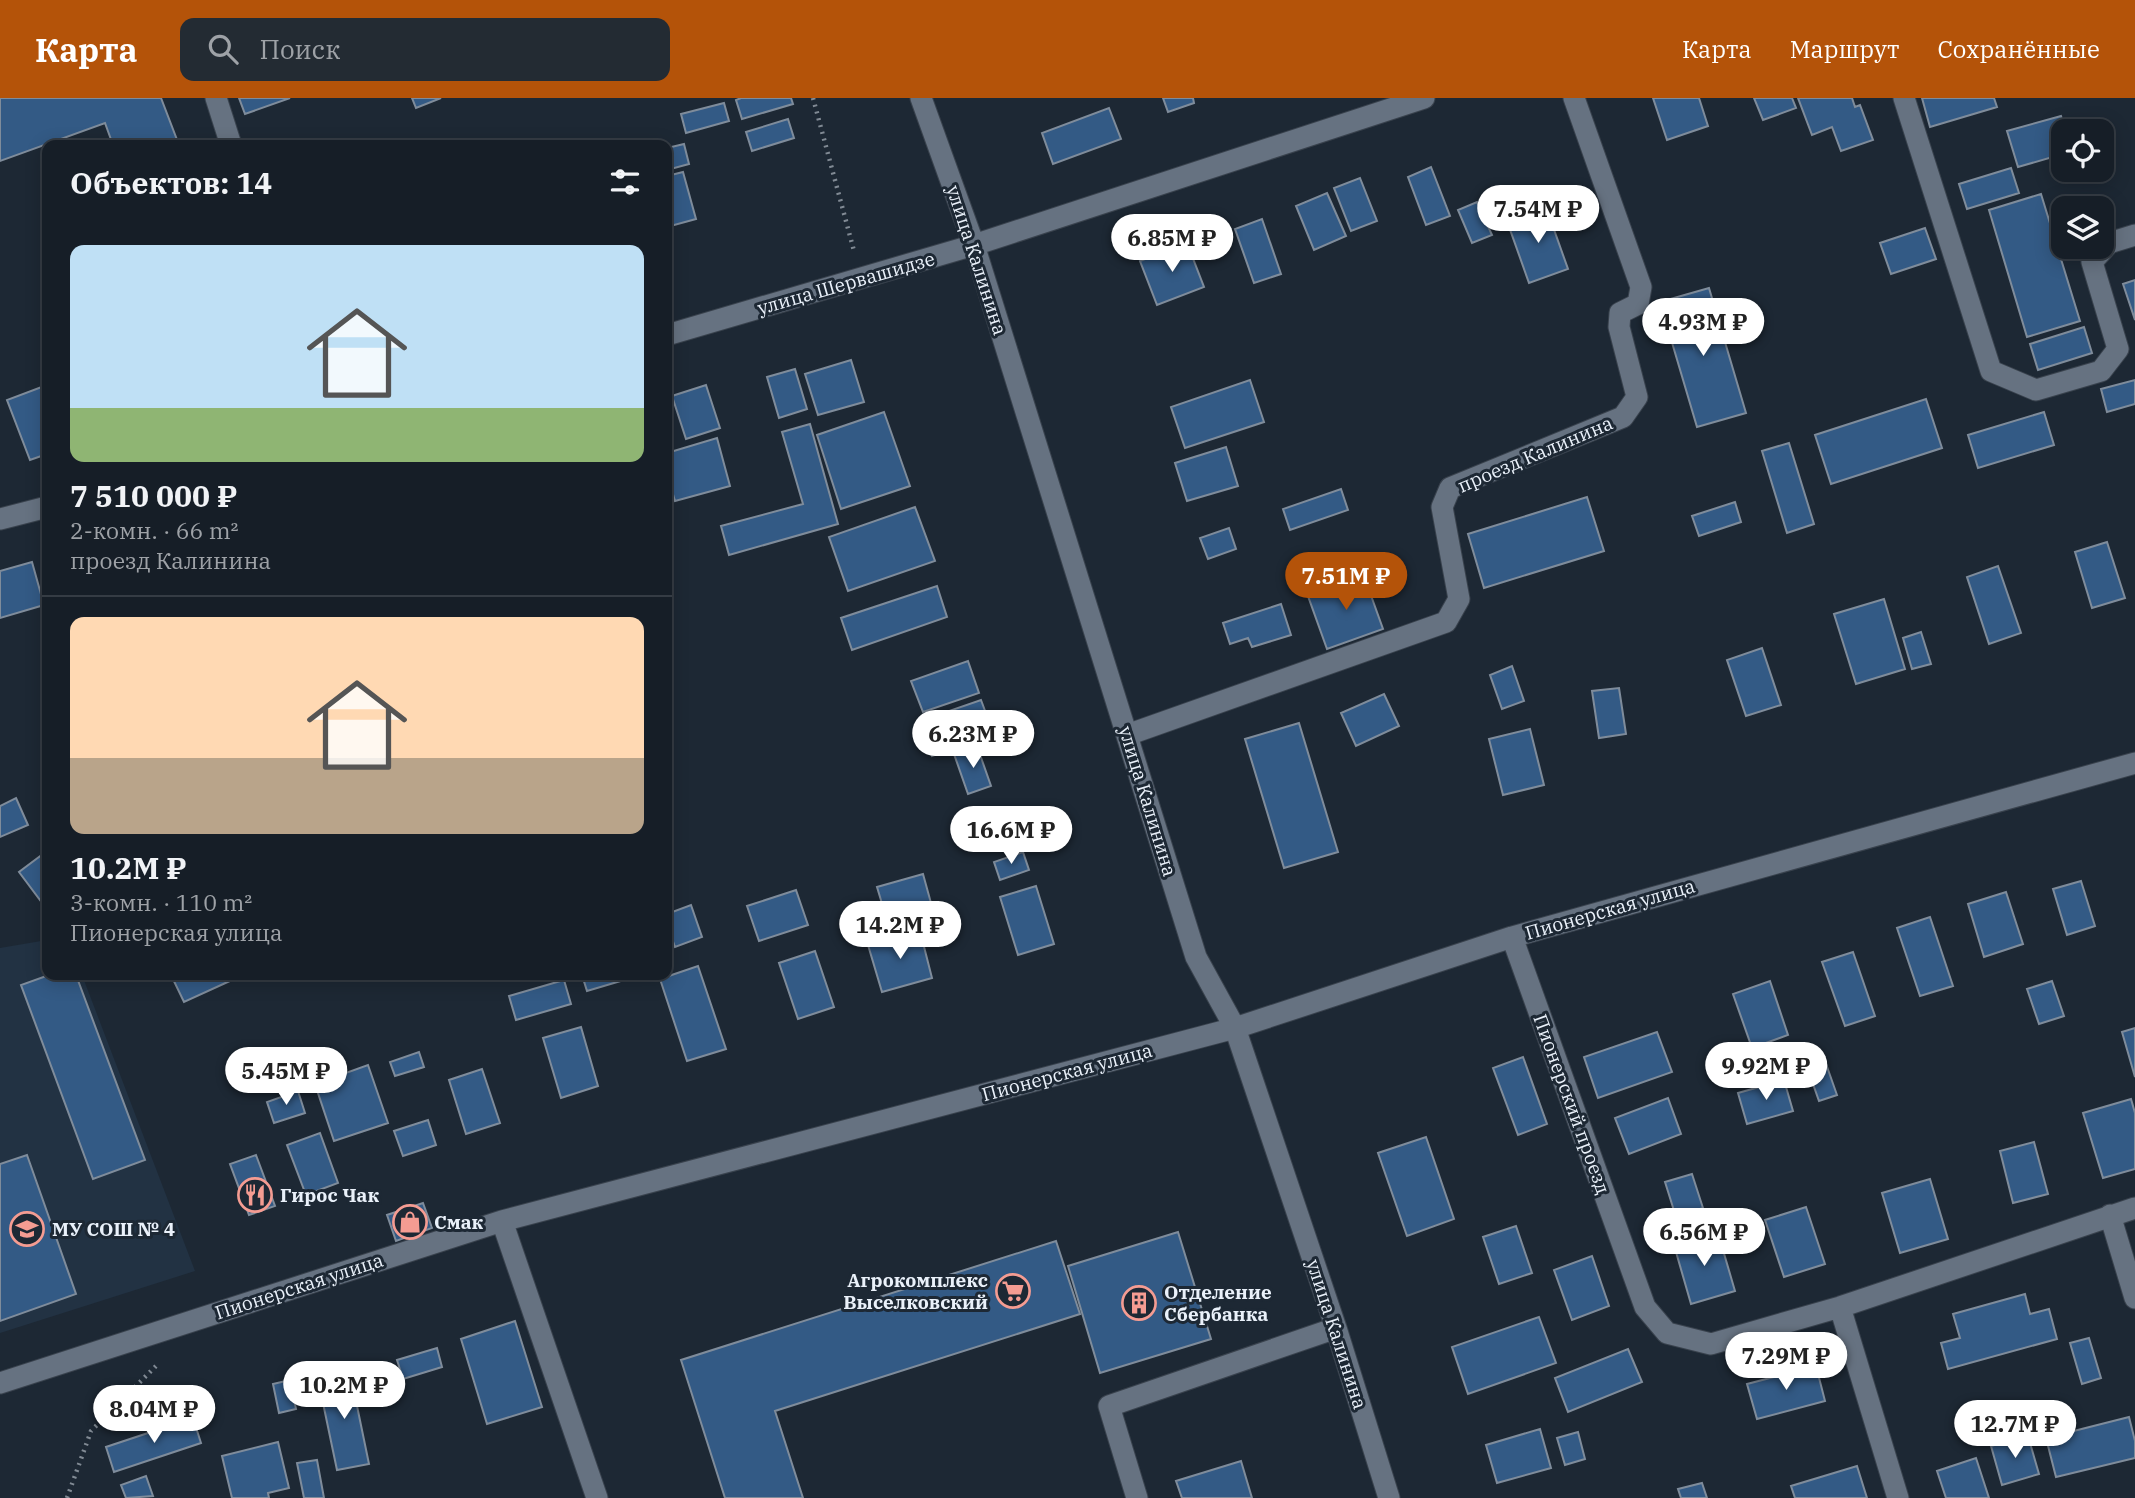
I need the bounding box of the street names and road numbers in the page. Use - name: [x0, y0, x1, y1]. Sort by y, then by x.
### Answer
- street label: улица Калинина: [941, 182, 1013, 338]
- street label: улица Шервашидзе: [755, 246, 937, 320]
- street label: проезд Калинина: [1454, 410, 1616, 498]
- street label: улица Калинина: [1114, 723, 1182, 879]
- street label: Пионерская улица: [1522, 873, 1698, 945]
- street label: Пионерский проезд: [1528, 1011, 1616, 1197]
- street label: Пионерская улица: [979, 1038, 1155, 1106]
- street label: Пионерская улица: [212, 1247, 386, 1325]
- street label: улица Калинина: [1301, 1256, 1373, 1412]

